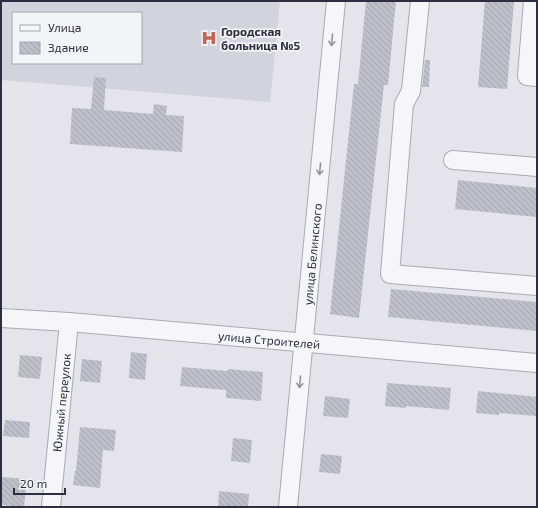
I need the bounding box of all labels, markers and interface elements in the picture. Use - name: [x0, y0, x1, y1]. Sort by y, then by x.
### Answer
- legend: [12, 12, 142, 64]
- text: Улица: [48, 20, 81, 34]
- place label: Городская больница №5: [221, 24, 301, 52]
- hospital icon: Городская больница №5: [200, 29, 218, 47]
- one-way arrow: [328, 33, 336, 46]
- text: Здание: [48, 40, 89, 54]
- one-way arrow: [316, 162, 324, 175]
- street label: улица Белинского: [300, 202, 324, 306]
- street label: улица Строителей: [217, 328, 321, 351]
- street label: Южный переулок: [49, 352, 73, 452]
- one-way arrow: [296, 375, 304, 388]
- scale bar: [14, 470, 65, 496]
- text: 20 m: [20, 476, 47, 490]

